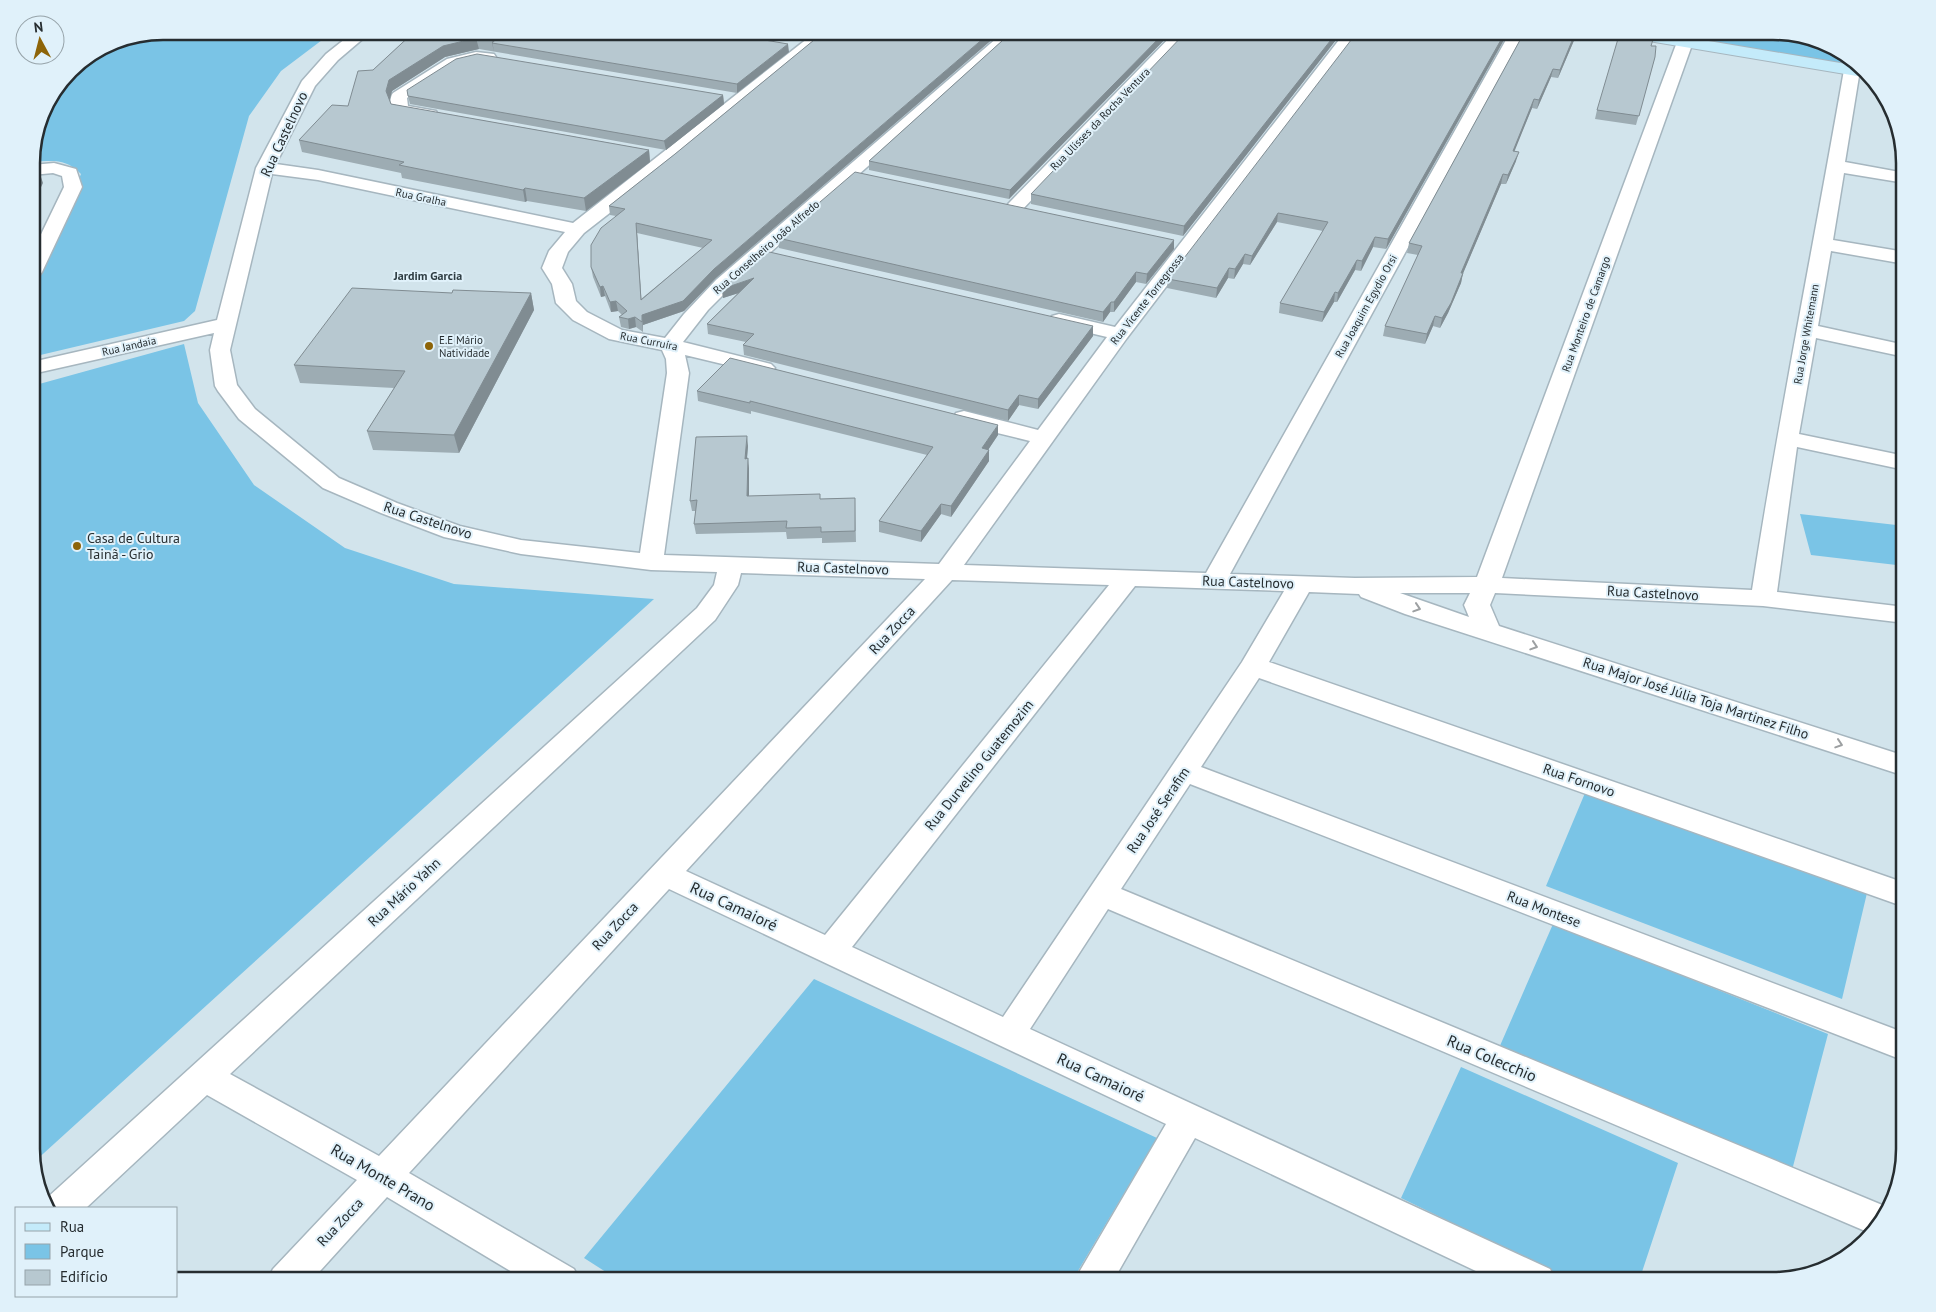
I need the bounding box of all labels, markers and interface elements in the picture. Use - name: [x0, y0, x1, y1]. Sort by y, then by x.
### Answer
- north arrow: [15, 15, 65, 65]
- text: N: [33, 18, 44, 37]
- street label: Rua Ulisses da Rocha Ventura: [1047, 65, 1153, 173]
- street label: Rua Castelnovo: [256, 89, 312, 179]
- street label: Rua Gralha: [394, 185, 448, 209]
- street label: Rua Conselheiro João Alfredo: [710, 197, 822, 297]
- street label: Rua Vicente Torregrossa: [1107, 251, 1187, 347]
- street label: Rua Joaquim Egydio Orsi: [1332, 252, 1400, 360]
- street label: Rua Monteiro de Camargo: [1559, 254, 1613, 374]
- district label: Jardim Garcia: [393, 268, 462, 283]
- street label: Rua Jorge Whitemann: [1790, 283, 1822, 385]
- street label: Rua Curruíra: [619, 329, 679, 353]
- street label: Rua Jandaia: [101, 333, 157, 359]
- place label: E.E Mário Natividade: [439, 333, 490, 360]
- marker: E.E Mário Natividade: [423, 340, 435, 352]
- street label: Rua Castelnovo: [382, 497, 474, 543]
- place label: Casa de Cultura Tainã - Grio: [87, 529, 180, 563]
- marker: Casa de Cultura Tainã - Grio: [71, 540, 83, 552]
- street label: Rua Castelnovo: [797, 557, 889, 579]
- street label: Rua Castelnovo: [1202, 571, 1294, 593]
- street label: Rua Castelnovo: [1607, 582, 1699, 604]
- street label: Rua Zocca: [865, 602, 919, 658]
- one-way arrow: [1412, 603, 1421, 613]
- one-way arrow: [1530, 640, 1538, 650]
- street label: Rua Major José Júlia Toja Martinez Filho: [1581, 653, 1811, 743]
- street label: Rua Durvelino Guatemozim: [921, 696, 1037, 834]
- one-way arrow: [1834, 739, 1842, 749]
- street label: Rua Fornovo: [1541, 759, 1617, 801]
- street label: Rua José Serafim: [1123, 764, 1193, 856]
- street label: Rua Mário Yahn: [364, 854, 444, 930]
- street label: Rua Camaioré: [687, 877, 781, 935]
- street label: Rua Montese: [1505, 887, 1583, 931]
- street label: Rua Zocca: [588, 898, 642, 954]
- street label: Rua Colecchio: [1444, 1030, 1540, 1086]
- street label: Rua Camaioré: [1054, 1048, 1148, 1106]
- street label: Rua Monte Prano: [327, 1139, 439, 1215]
- street label: Rua Zocca: [313, 1194, 367, 1250]
- legend: [15, 1207, 178, 1297]
- text: Rua: [60, 1217, 84, 1236]
- text: Parque: [60, 1242, 104, 1261]
- text: Edifício: [60, 1267, 108, 1286]

